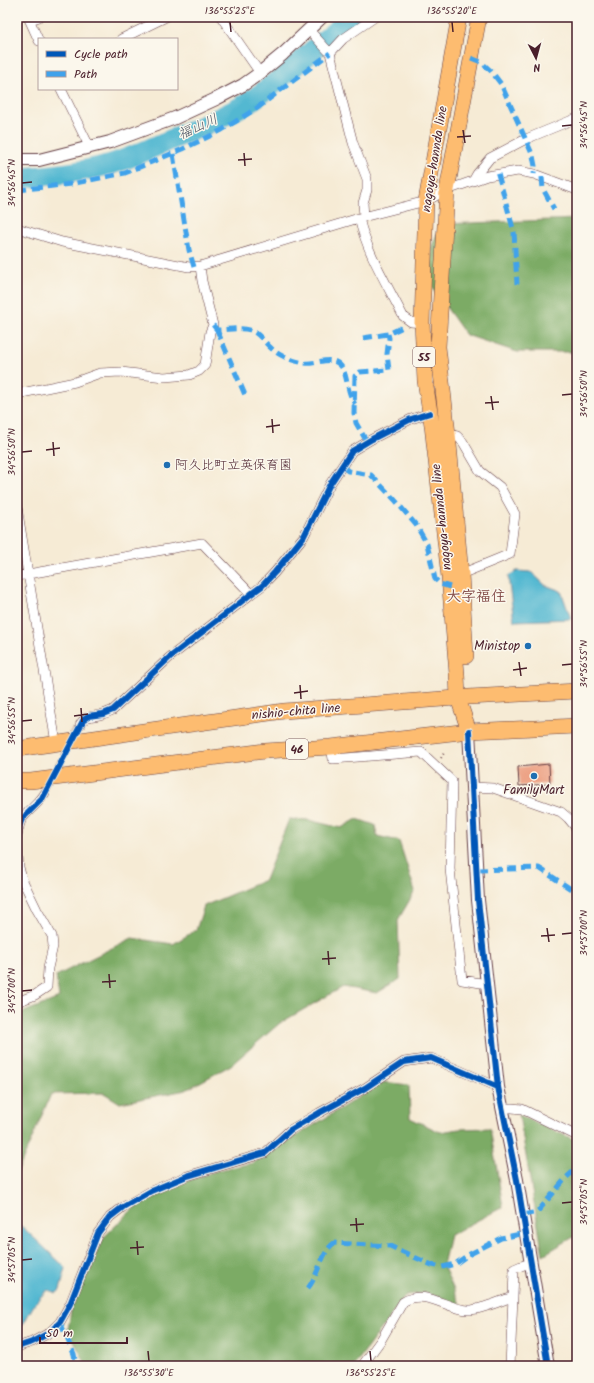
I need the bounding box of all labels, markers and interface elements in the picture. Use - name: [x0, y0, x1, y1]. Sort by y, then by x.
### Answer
- text: 136°55'25"E: [205, 3, 256, 19]
- text: 136°55'20"E: [427, 3, 478, 19]
- legend: [38, 38, 178, 90]
- north arrow: [516, 38, 556, 78]
- text: Cycle path: [74, 45, 128, 64]
- text: N: [532, 58, 541, 76]
- text: Path: [74, 65, 97, 84]
- text: 34°56'45"N: [576, 101, 592, 149]
- street label: nagoya-hannda line: [416, 104, 454, 213]
- water label: 福山川: [174, 108, 222, 146]
- text: 34°56'45"N: [4, 159, 20, 207]
- road number: 55: [413, 347, 435, 367]
- text: 34°56'50"N: [576, 370, 592, 418]
- text: 34°56'50"N: [4, 428, 20, 476]
- place label: 阿久比町立英保育園: [175, 455, 292, 476]
- marker: 阿久比町立英保育園: [162, 460, 172, 470]
- street label: nagoya-hannda line: [426, 463, 458, 571]
- district label: 大字福住: [446, 585, 506, 609]
- place label: Ministop: [474, 636, 521, 657]
- text: 34°56'55"N: [576, 640, 592, 688]
- marker: Ministop: [523, 641, 533, 651]
- text: 34°56'55"N: [4, 697, 20, 745]
- street label: nishio-chita line: [251, 698, 341, 726]
- road number: 46: [286, 739, 308, 759]
- marker: FamilyMart: [529, 771, 539, 781]
- place label: FamilyMart: [503, 780, 566, 801]
- text: 34°57'00"N: [576, 910, 592, 956]
- text: 34°57'00"N: [4, 968, 20, 1014]
- text: 34°57'05"N: [576, 1179, 592, 1225]
- text: 34°57'05"N: [4, 1237, 20, 1283]
- scale bar: [40, 1319, 127, 1345]
- text: 50 m: [46, 1324, 73, 1343]
- text: 136°55'30"E: [124, 1365, 175, 1381]
- text: 136°55'25"E: [346, 1365, 397, 1381]

